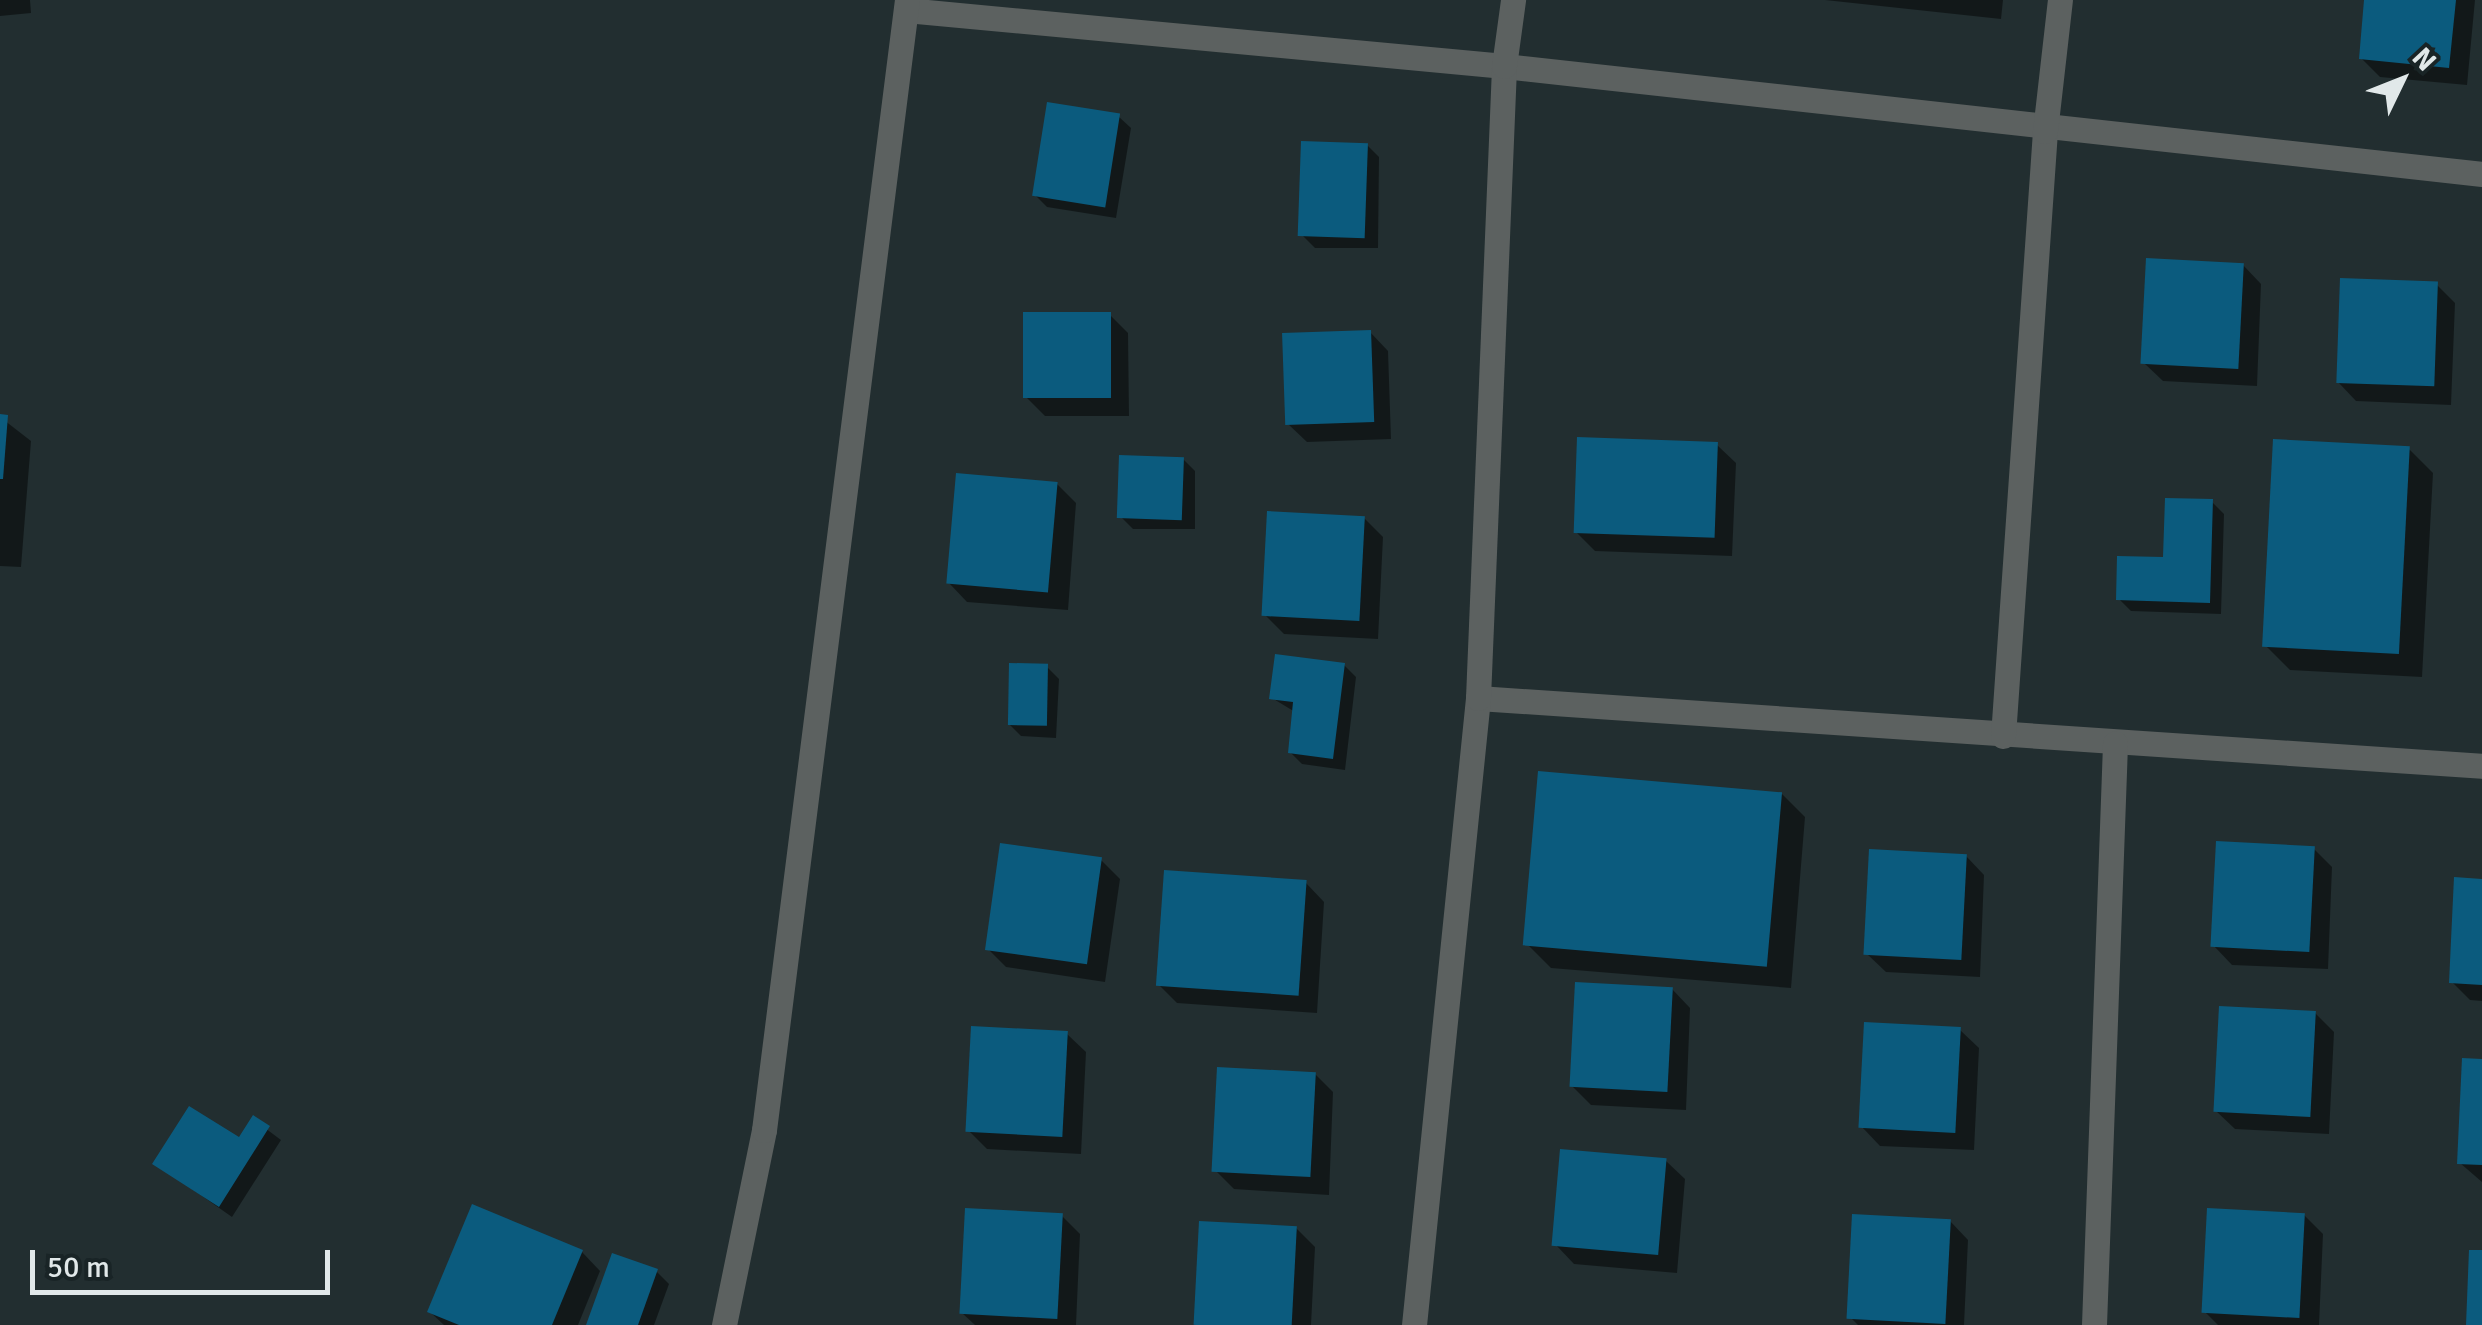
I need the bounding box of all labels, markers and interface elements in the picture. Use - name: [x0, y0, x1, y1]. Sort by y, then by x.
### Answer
- north arrow: [2352, 30, 2452, 130]
- text: N: [2405, 41, 2443, 78]
- scale bar: [35, 1230, 335, 1292]
- text: 50 m: [47, 1249, 110, 1286]

